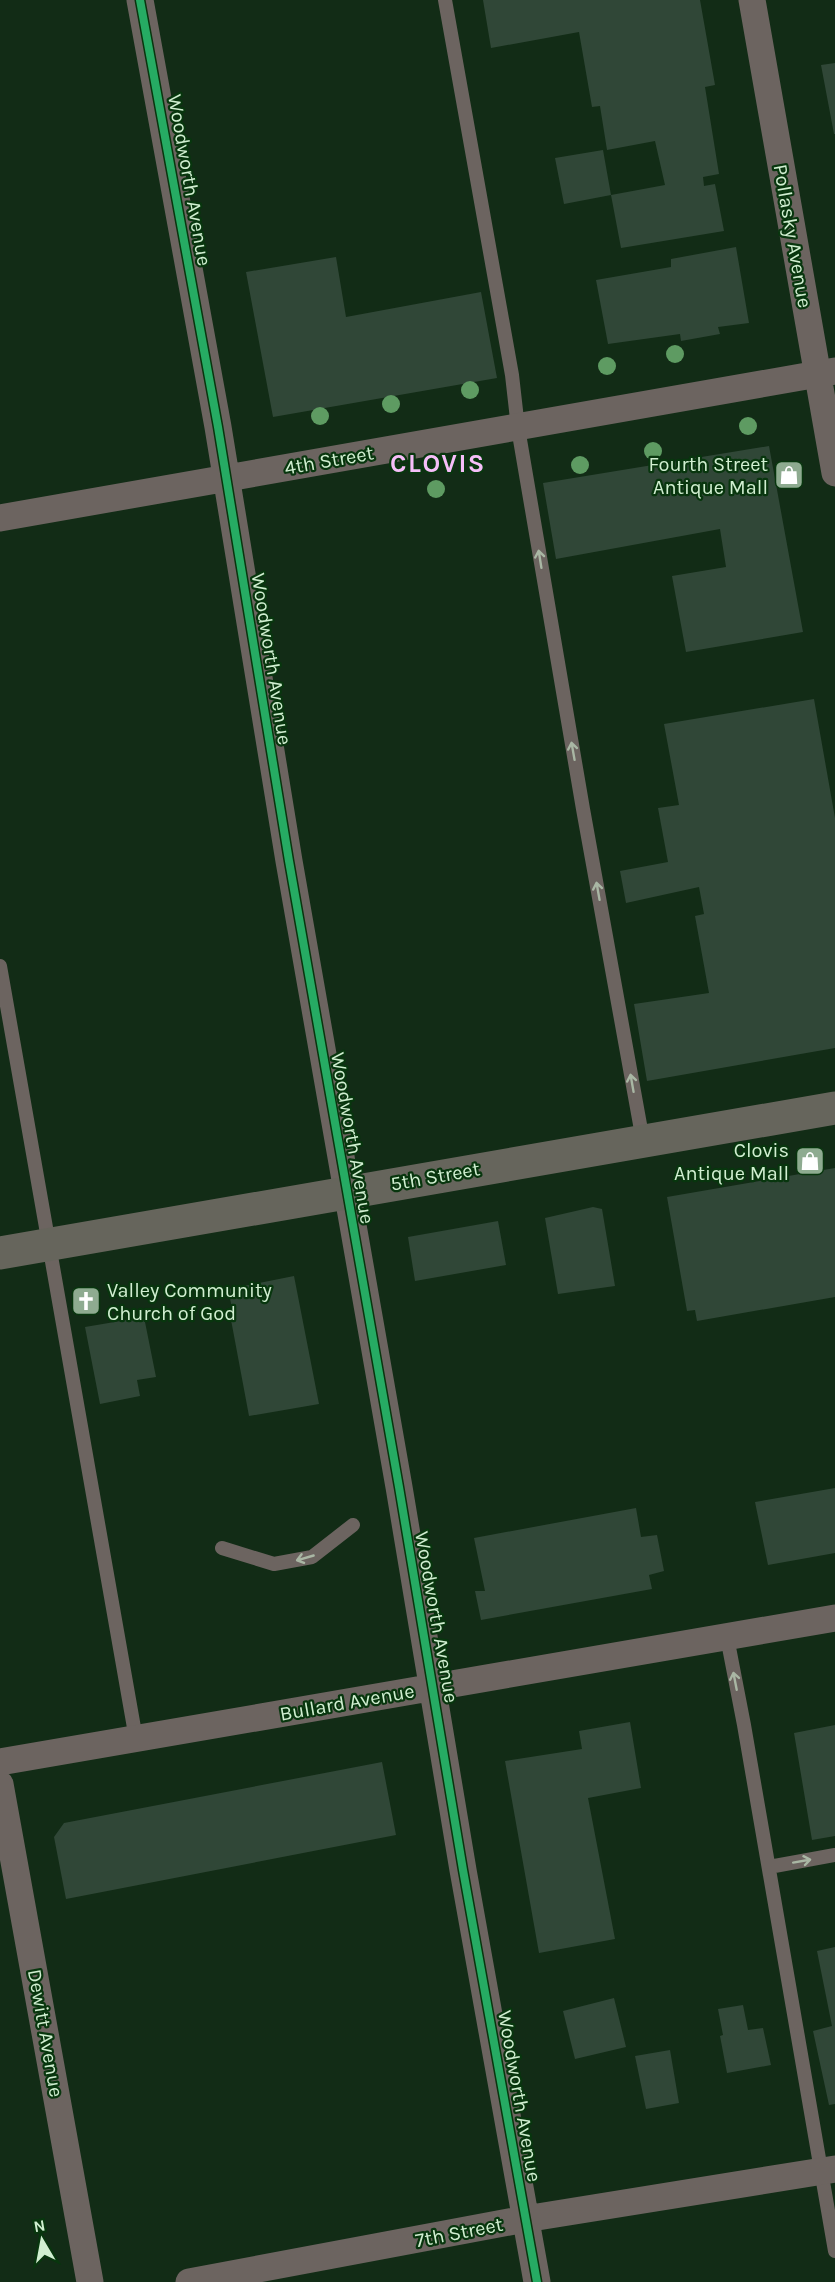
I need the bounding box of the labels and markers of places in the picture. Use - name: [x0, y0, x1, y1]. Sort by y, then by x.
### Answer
- place label: Fourth Street Antique Mall: [649, 453, 768, 499]
- shop icon: Fourth Street Antique Mall: [773, 459, 805, 491]
- place label: Clovis Antique Mall: [674, 1139, 789, 1185]
- shop icon: Clovis Antique Mall: [794, 1145, 826, 1177]
- place label: Valley Community Church of God: [107, 1279, 272, 1325]
- church icon: Valley Community Church of God: [70, 1285, 102, 1317]

